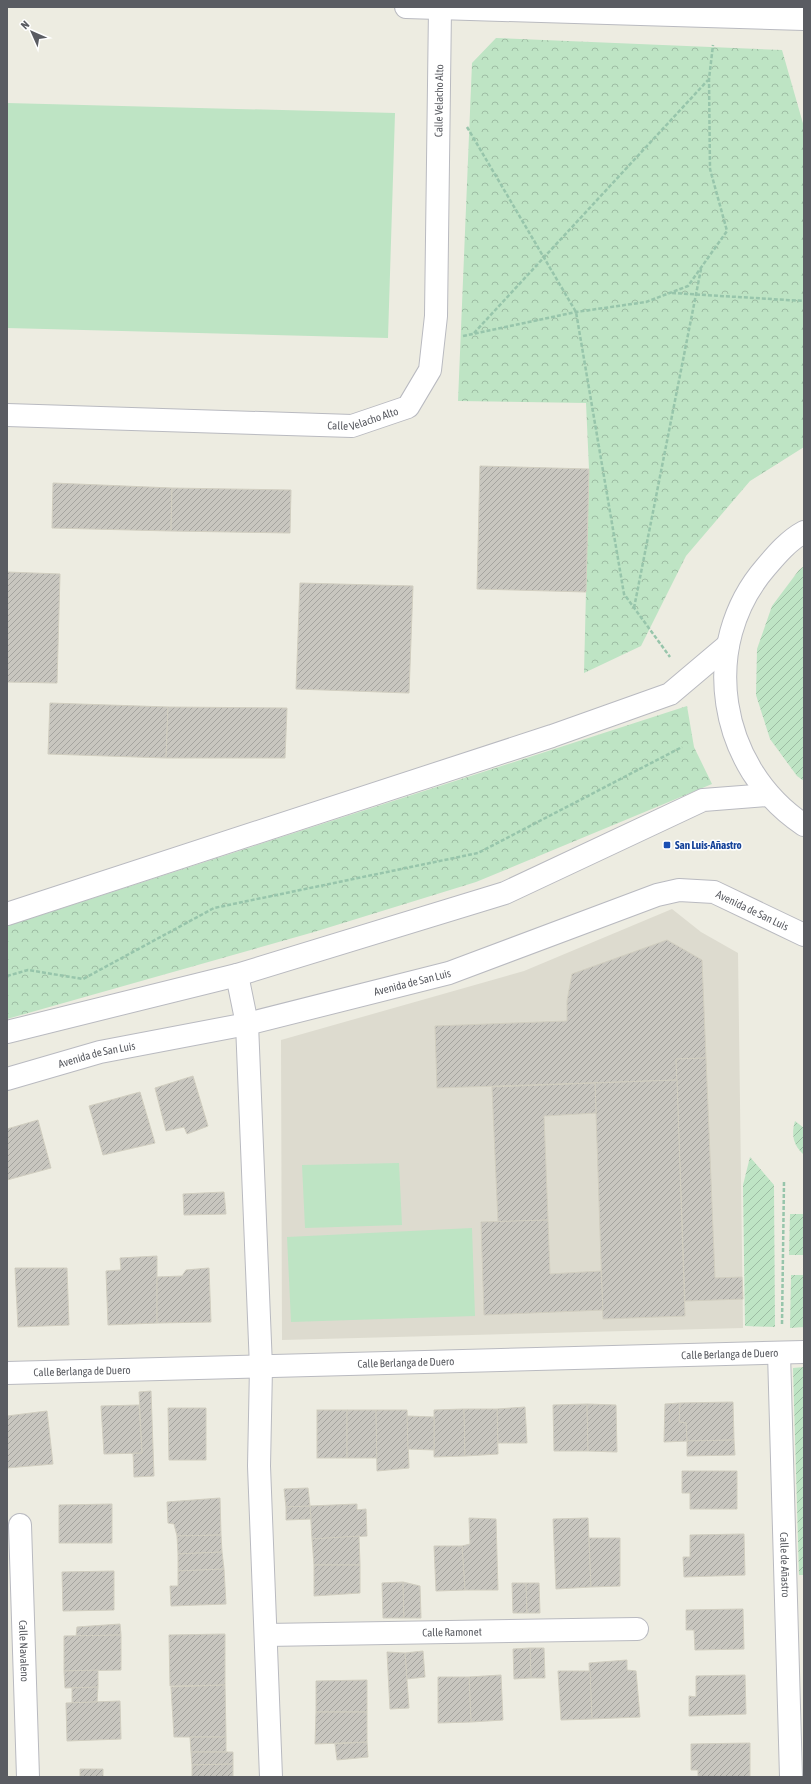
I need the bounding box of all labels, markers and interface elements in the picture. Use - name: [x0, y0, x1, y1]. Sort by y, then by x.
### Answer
- north arrow: [12, 12, 52, 52]
- text: N: [18, 18, 31, 31]
- street label: Calle Velacho Alto: [432, 64, 445, 137]
- street label: Calle Velacho Alto: [327, 405, 400, 432]
- place label: San Luis-Añastro: [675, 839, 742, 851]
- marker: San Luis-Añastro: [662, 840, 672, 850]
- street label: Avenida de San Luis: [714, 888, 791, 933]
- street label: Avenida de San Luis: [373, 967, 452, 998]
- street label: Avenida de San Luis: [57, 1039, 136, 1070]
- street label: Calle Berlanga de Duero: [681, 1347, 778, 1361]
- street label: Calle Berlanga de Duero: [357, 1355, 455, 1370]
- street label: Calle Berlanga de Duero: [33, 1364, 131, 1378]
- street label: Calle de Añastro: [778, 1532, 792, 1598]
- street label: Calle Navaleno: [17, 1620, 31, 1682]
- street label: Calle Ramonet: [422, 1626, 482, 1638]

